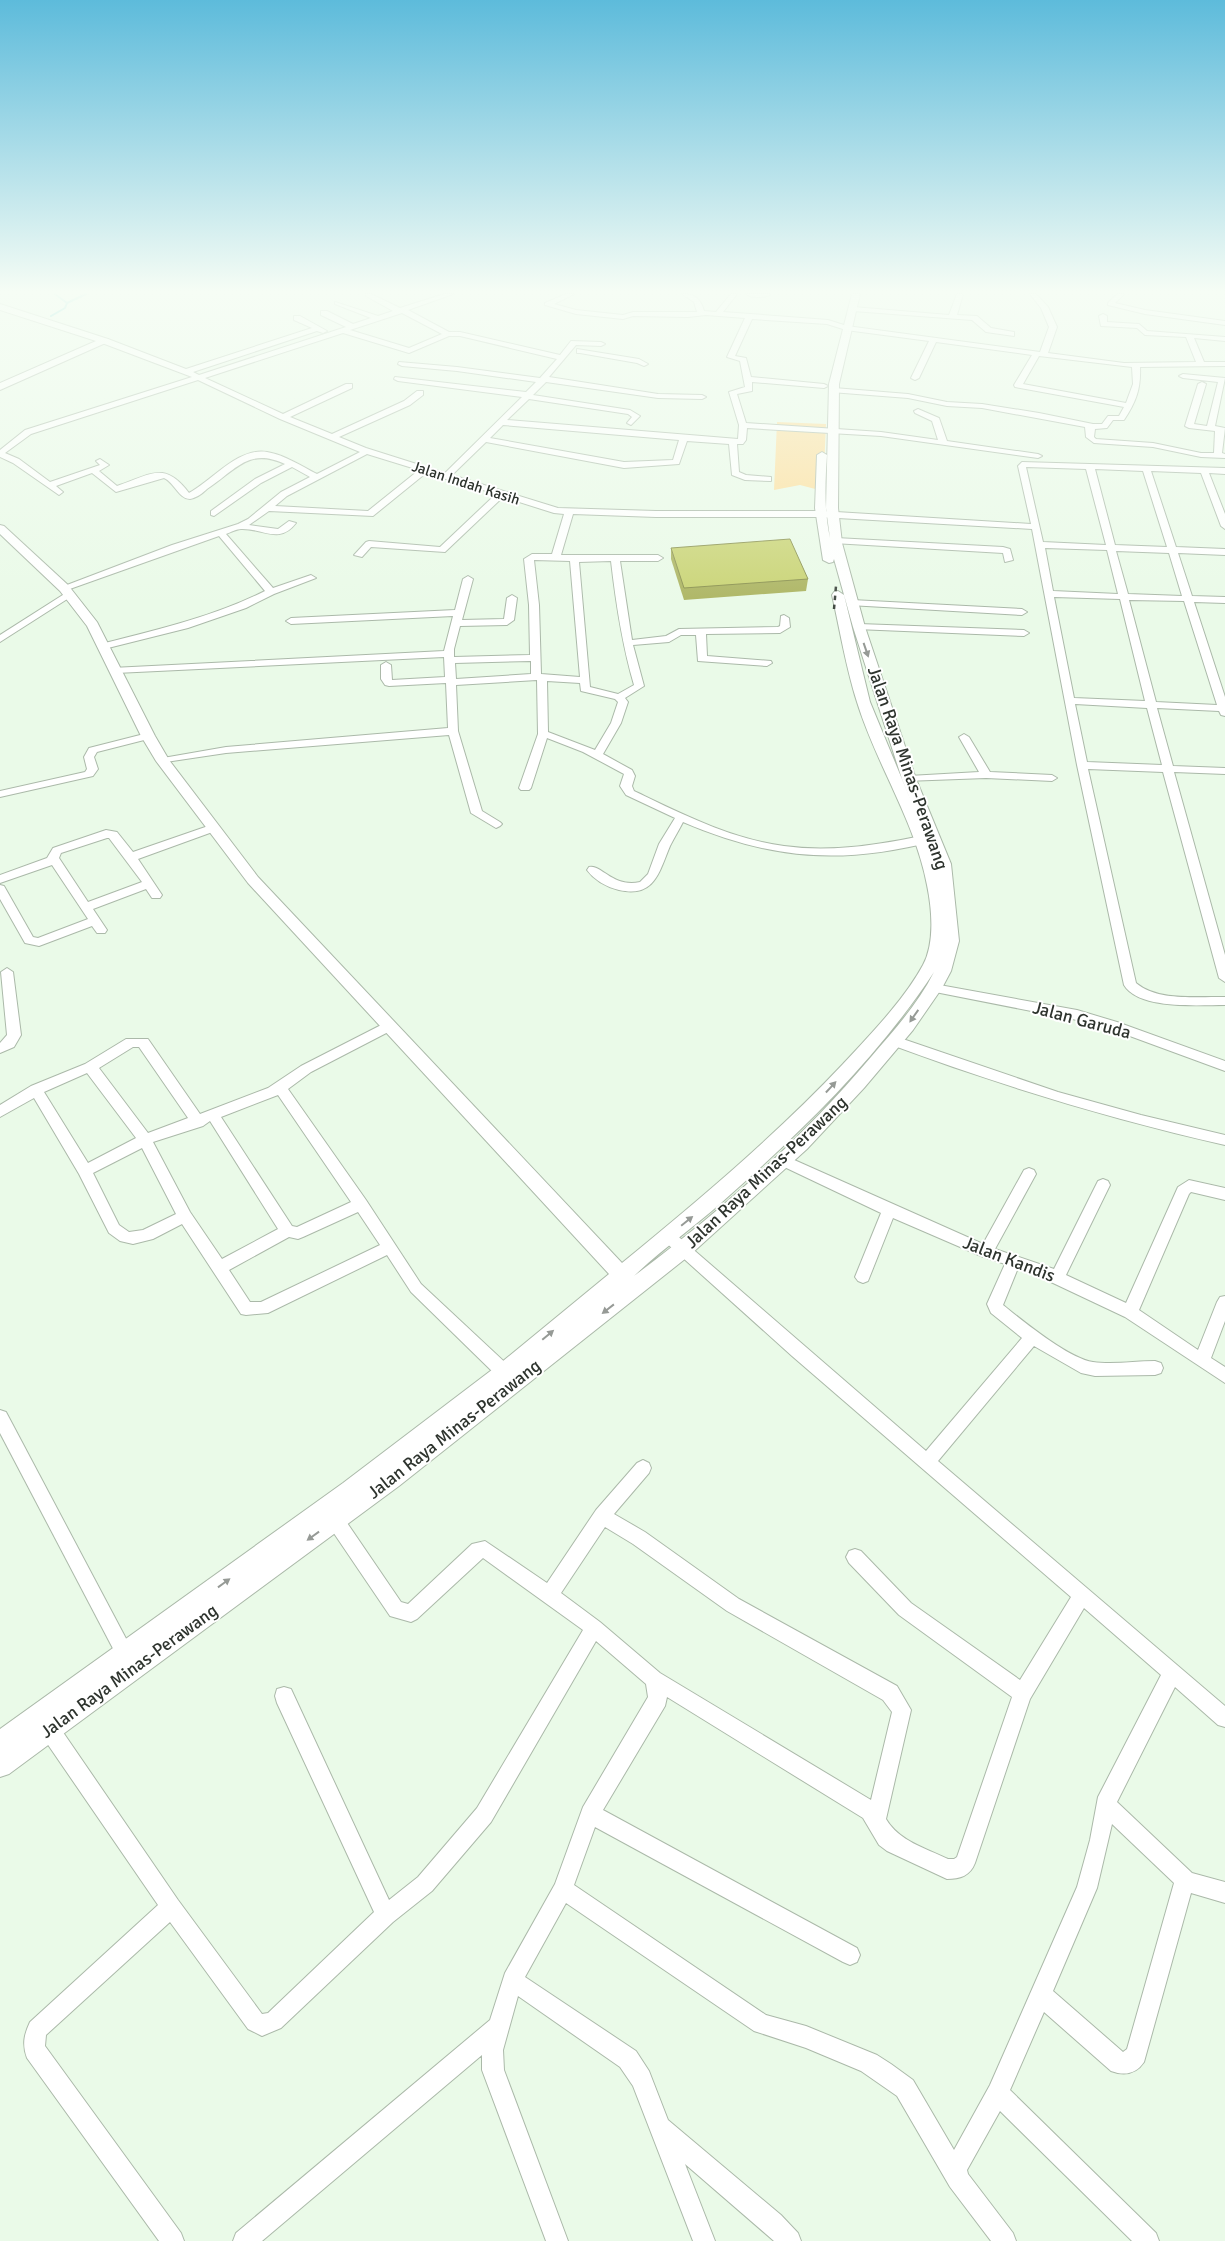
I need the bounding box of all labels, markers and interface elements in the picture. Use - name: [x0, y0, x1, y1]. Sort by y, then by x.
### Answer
- street label: Jalan Indah Kasih: [410, 457, 522, 509]
- one-way arrow: [863, 642, 871, 657]
- street label: Jalan Raya Minas-Perawang: [863, 663, 953, 873]
- street label: Jalan Garuda: [1030, 996, 1134, 1044]
- one-way arrow: [909, 1009, 919, 1023]
- one-way arrow: [825, 1081, 837, 1093]
- street label: Jalan Raya Minas-Perawang: [680, 1091, 852, 1253]
- one-way arrow: [680, 1215, 693, 1226]
- street label: Jalan Kandis: [960, 1231, 1058, 1287]
- one-way arrow: [602, 1303, 615, 1314]
- one-way arrow: [541, 1330, 554, 1341]
- street label: Jalan Raya Minas-Perawang: [363, 1355, 545, 1503]
- one-way arrow: [306, 1531, 320, 1541]
- one-way arrow: [217, 1578, 231, 1588]
- street label: Jalan Raya Minas-Perawang: [36, 1599, 222, 1743]

